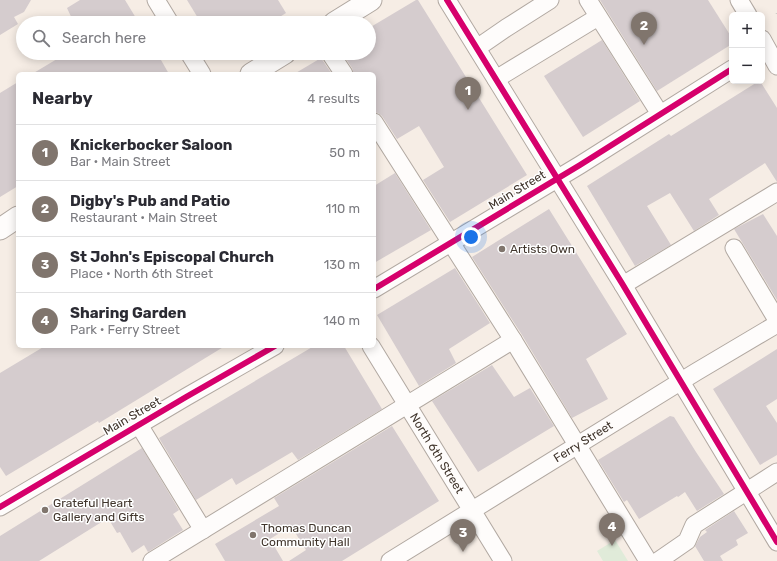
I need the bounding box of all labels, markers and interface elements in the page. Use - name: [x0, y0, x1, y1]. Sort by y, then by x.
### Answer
- pin: 2: [631, 12, 657, 45]
- map controls: [729, 12, 765, 84]
- button: +: [729, 12, 765, 48]
- search box: [16, 16, 376, 60]
- icon: search: [30, 27, 52, 49]
- text: Search here: [62, 29, 146, 47]
- button: −: [729, 48, 765, 84]
- pin: 1: [455, 77, 481, 110]
- text: Nearby: [32, 88, 93, 108]
- text: 4 results: [307, 91, 360, 106]
- text: Knickerbocker Saloon: [70, 136, 232, 154]
- text: 1: [42, 145, 48, 160]
- text: 50 m: [329, 145, 360, 160]
- text: Bar · Main Street: [70, 154, 170, 169]
- street label: Main Street: [486, 167, 548, 212]
- text: Digby's Pub and Patio: [70, 192, 230, 210]
- text: 2: [41, 201, 49, 216]
- text: 110 m: [326, 201, 360, 216]
- text: Restaurant · Main Street: [70, 210, 217, 225]
- your location: [461, 227, 481, 247]
- place label: Artists Own: [510, 242, 575, 256]
- marker: Artists Own: [497, 244, 507, 254]
- text: St John's Episcopal Church: [70, 248, 274, 266]
- text: 3: [41, 257, 49, 272]
- text: 130 m: [324, 257, 360, 272]
- text: Place · North 6th Street: [70, 266, 213, 281]
- text: Sharing Garden: [70, 304, 186, 322]
- text: 4: [41, 313, 49, 328]
- text: 140 m: [323, 313, 360, 328]
- text: Park · Ferry Street: [70, 322, 180, 337]
- street label: Main Street: [101, 394, 163, 438]
- street label: North 6th Street: [407, 411, 467, 496]
- street label: Ferry Street: [551, 418, 615, 465]
- place label: Grateful Heart Gallery and Gifts: [53, 496, 145, 524]
- marker: Grateful Heart Gallery and Gifts: [40, 505, 50, 515]
- pin: 4: [599, 513, 625, 546]
- pin: 3: [450, 519, 476, 552]
- place label: Thomas Duncan Community Hall: [261, 521, 352, 549]
- marker: Thomas Duncan Community Hall: [248, 530, 258, 540]

